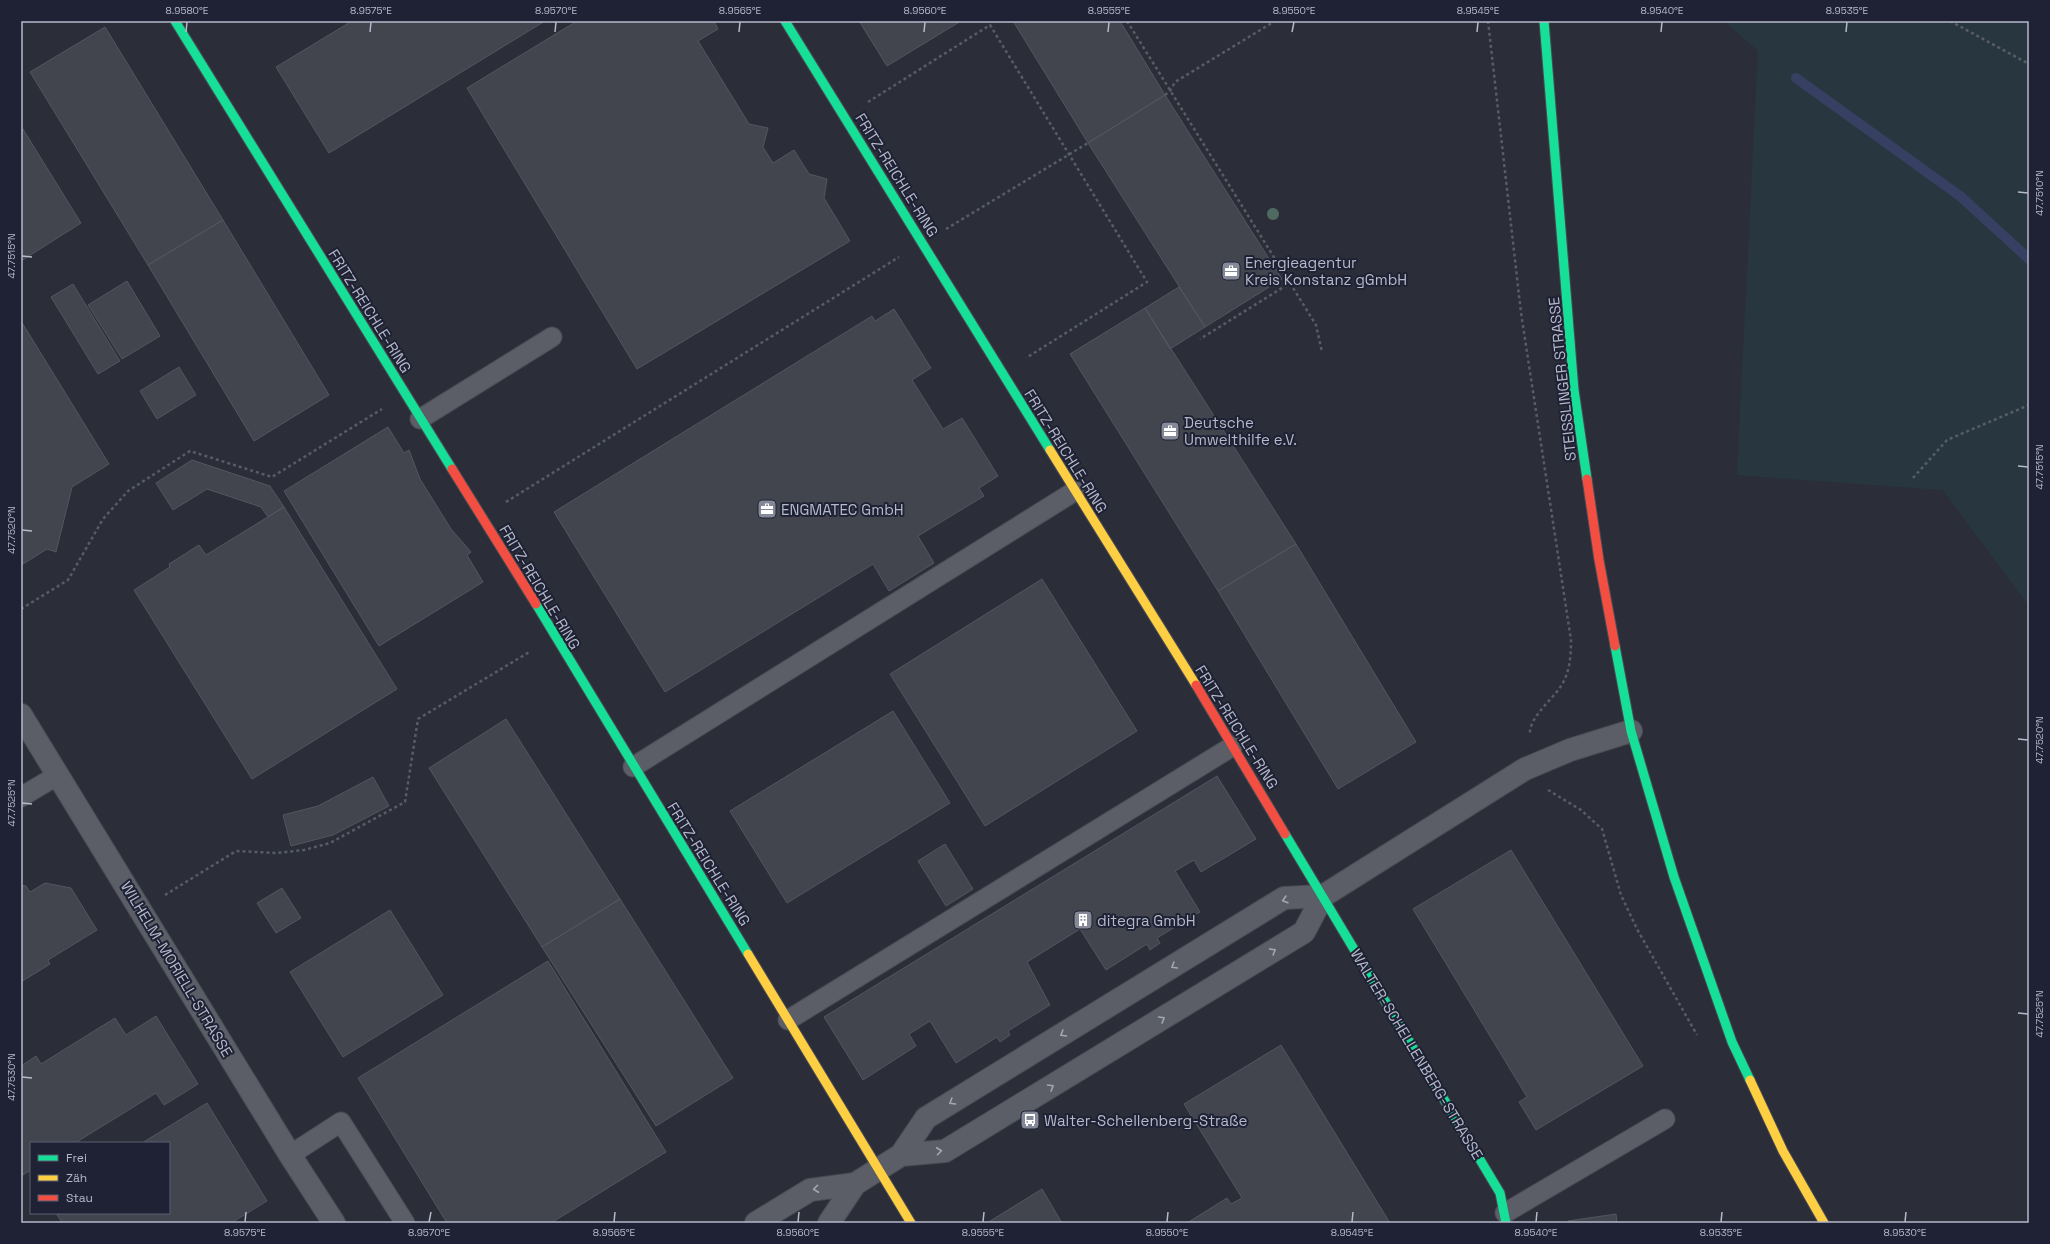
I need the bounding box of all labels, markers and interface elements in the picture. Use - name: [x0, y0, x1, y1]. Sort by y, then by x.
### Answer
- text: 8.9580°E: [166, 4, 209, 17]
- text: 8.9575°E: [350, 4, 392, 17]
- text: 8.9570°E: [535, 4, 577, 17]
- text: 8.9565°E: [719, 4, 762, 17]
- text: 8.9560°E: [904, 4, 947, 17]
- text: 8.9555°E: [1088, 4, 1131, 17]
- text: 8.9550°E: [1273, 4, 1316, 17]
- text: 8.9545°E: [1457, 4, 1500, 17]
- text: 8.9540°E: [1641, 4, 1684, 17]
- text: 8.9535°E: [1826, 4, 1869, 17]
- street label: FRITZ-REICHLE-RING: [851, 110, 943, 240]
- text: 47.7510°N: [2033, 170, 2046, 216]
- text: 47.7515°N: [5, 233, 18, 279]
- street label: FRITZ-REICHLE-RING: [324, 246, 416, 376]
- place label: Energieagentur Kreis Konstanz gGmbH: [1245, 253, 1407, 289]
- office icon: Energieagentur Kreis Konstanz gGmbH: [1220, 260, 1242, 282]
- street label: STEISSLINGER STRASSE: [1544, 296, 1580, 462]
- street label: FRITZ-REICHLE-RING: [1020, 386, 1112, 516]
- place label: Deutsche Umwelthilfe e.V.: [1184, 413, 1297, 449]
- office icon: Deutsche Umwelthilfe e.V.: [1159, 420, 1181, 442]
- text: 47.7515°N: [2033, 444, 2046, 490]
- office icon: ENGMATEC GmbH: [756, 498, 778, 520]
- place label: ENGMATEC GmbH: [781, 500, 904, 519]
- text: 47.7520°N: [5, 506, 18, 554]
- street label: FRITZ-REICHLE-RING: [495, 521, 585, 653]
- street label: FRITZ-REICHLE-RING: [1191, 662, 1283, 792]
- text: 47.7520°N: [2033, 716, 2046, 764]
- text: 47.7525°N: [5, 779, 18, 827]
- street label: FRITZ-REICHLE-RING: [663, 799, 755, 929]
- street label: WILHELM-MORIELL-STRASSE: [117, 878, 237, 1060]
- one-way arrow: [1281, 895, 1288, 904]
- building icon: ditegra GmbH: [1072, 909, 1094, 931]
- place label: ditegra GmbH: [1097, 911, 1196, 930]
- street label: WALTER-SCHELLENBERG-STRASSE: [1346, 945, 1488, 1163]
- one-way arrow: [1269, 949, 1276, 956]
- one-way arrow: [1171, 961, 1178, 969]
- text: 47.7525°N: [2033, 990, 2046, 1038]
- one-way arrow: [1158, 1016, 1165, 1024]
- one-way arrow: [1060, 1029, 1067, 1036]
- text: 47.7530°N: [5, 1053, 18, 1101]
- one-way arrow: [1047, 1084, 1054, 1091]
- one-way arrow: [949, 1097, 956, 1104]
- bus stop icon: Walter-Schellenberg-Straße: [1019, 1109, 1041, 1131]
- place label: Walter-Schellenberg-Straße: [1044, 1111, 1248, 1130]
- legend: [30, 1142, 170, 1214]
- one-way arrow: [936, 1147, 943, 1156]
- text: Frei: [66, 1150, 87, 1166]
- text: Zäh: [66, 1170, 87, 1186]
- one-way arrow: [813, 1184, 819, 1193]
- text: Stau: [66, 1190, 93, 1206]
- text: 8.9575°E: [224, 1226, 266, 1239]
- text: 8.9570°E: [408, 1226, 450, 1239]
- text: 8.9565°E: [593, 1226, 636, 1239]
- text: 8.9560°E: [777, 1226, 820, 1239]
- text: 8.9555°E: [962, 1226, 1005, 1239]
- text: 8.9550°E: [1146, 1226, 1189, 1239]
- text: 8.9545°E: [1331, 1226, 1374, 1239]
- text: 8.9540°E: [1515, 1226, 1558, 1239]
- text: 8.9535°E: [1700, 1226, 1743, 1239]
- text: 8.9530°E: [1884, 1226, 1927, 1239]

